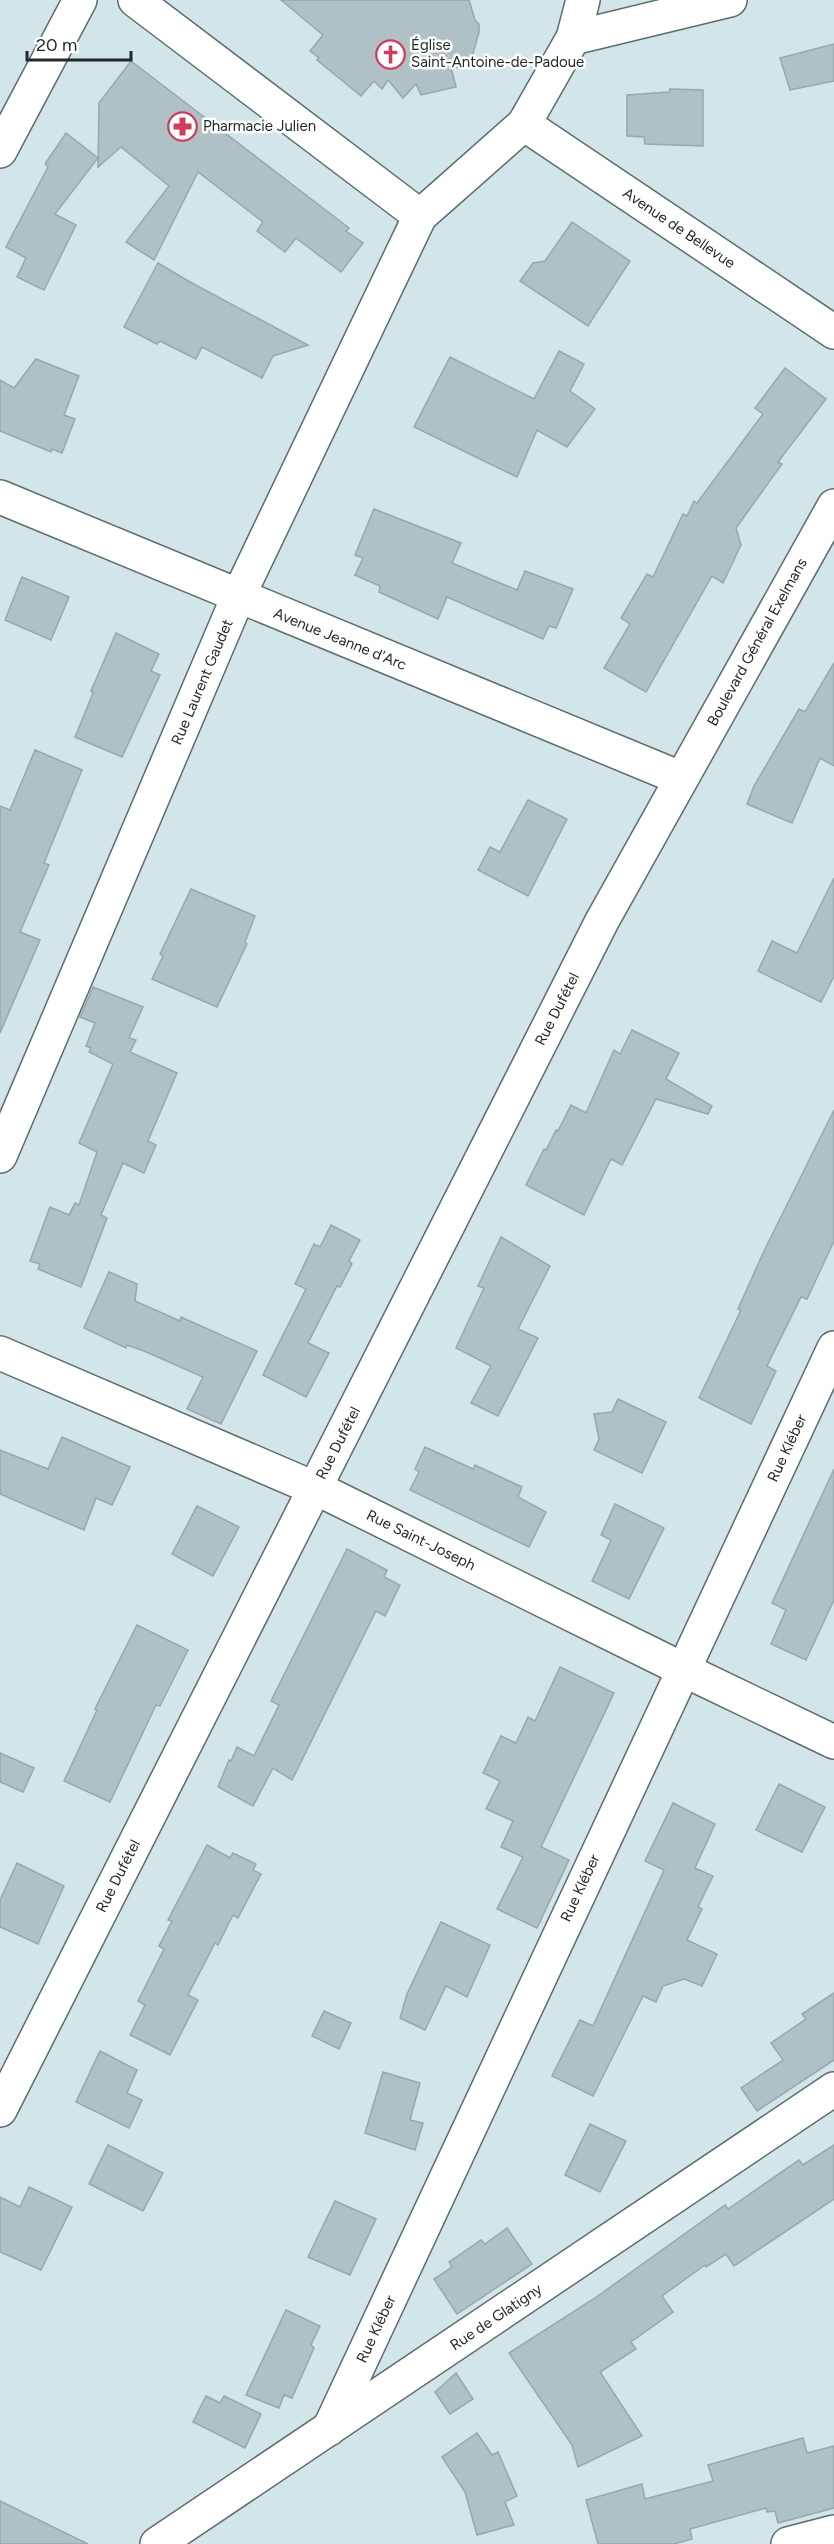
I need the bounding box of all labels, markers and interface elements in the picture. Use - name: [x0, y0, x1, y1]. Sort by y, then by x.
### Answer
- scale bar: [27, 24, 130, 62]
- text: 20 m: [36, 34, 77, 56]
- place label: Église Saint-Antoine-de-Padoue: [411, 36, 584, 71]
- church icon: Église Saint-Antoine-de-Padoue: [374, 38, 406, 70]
- pharmacy icon: Pharmacie Julien: [166, 110, 198, 142]
- place label: Pharmacie Julien: [203, 117, 316, 135]
- street label: Avenue de Bellevue: [619, 184, 739, 272]
- street label: Boulevard Général Exelmans: [703, 555, 811, 729]
- street label: Avenue Jeanne d'Arc: [271, 604, 409, 674]
- street label: Rue Laurent Gaudet: [167, 616, 237, 747]
- street label: Rue Dufétel: [531, 970, 583, 1048]
- street label: Rue Dufétel: [312, 1404, 364, 1482]
- street label: Rue Kléber: [764, 1411, 810, 1485]
- street label: Rue Saint-Joseph: [364, 1506, 478, 1574]
- street label: Rue Dufétel: [92, 1837, 144, 1915]
- street label: Rue Kléber: [557, 1851, 603, 1925]
- street label: Rue de Glatigny: [447, 2280, 545, 2354]
- street label: Rue Kléber: [353, 2292, 399, 2366]

